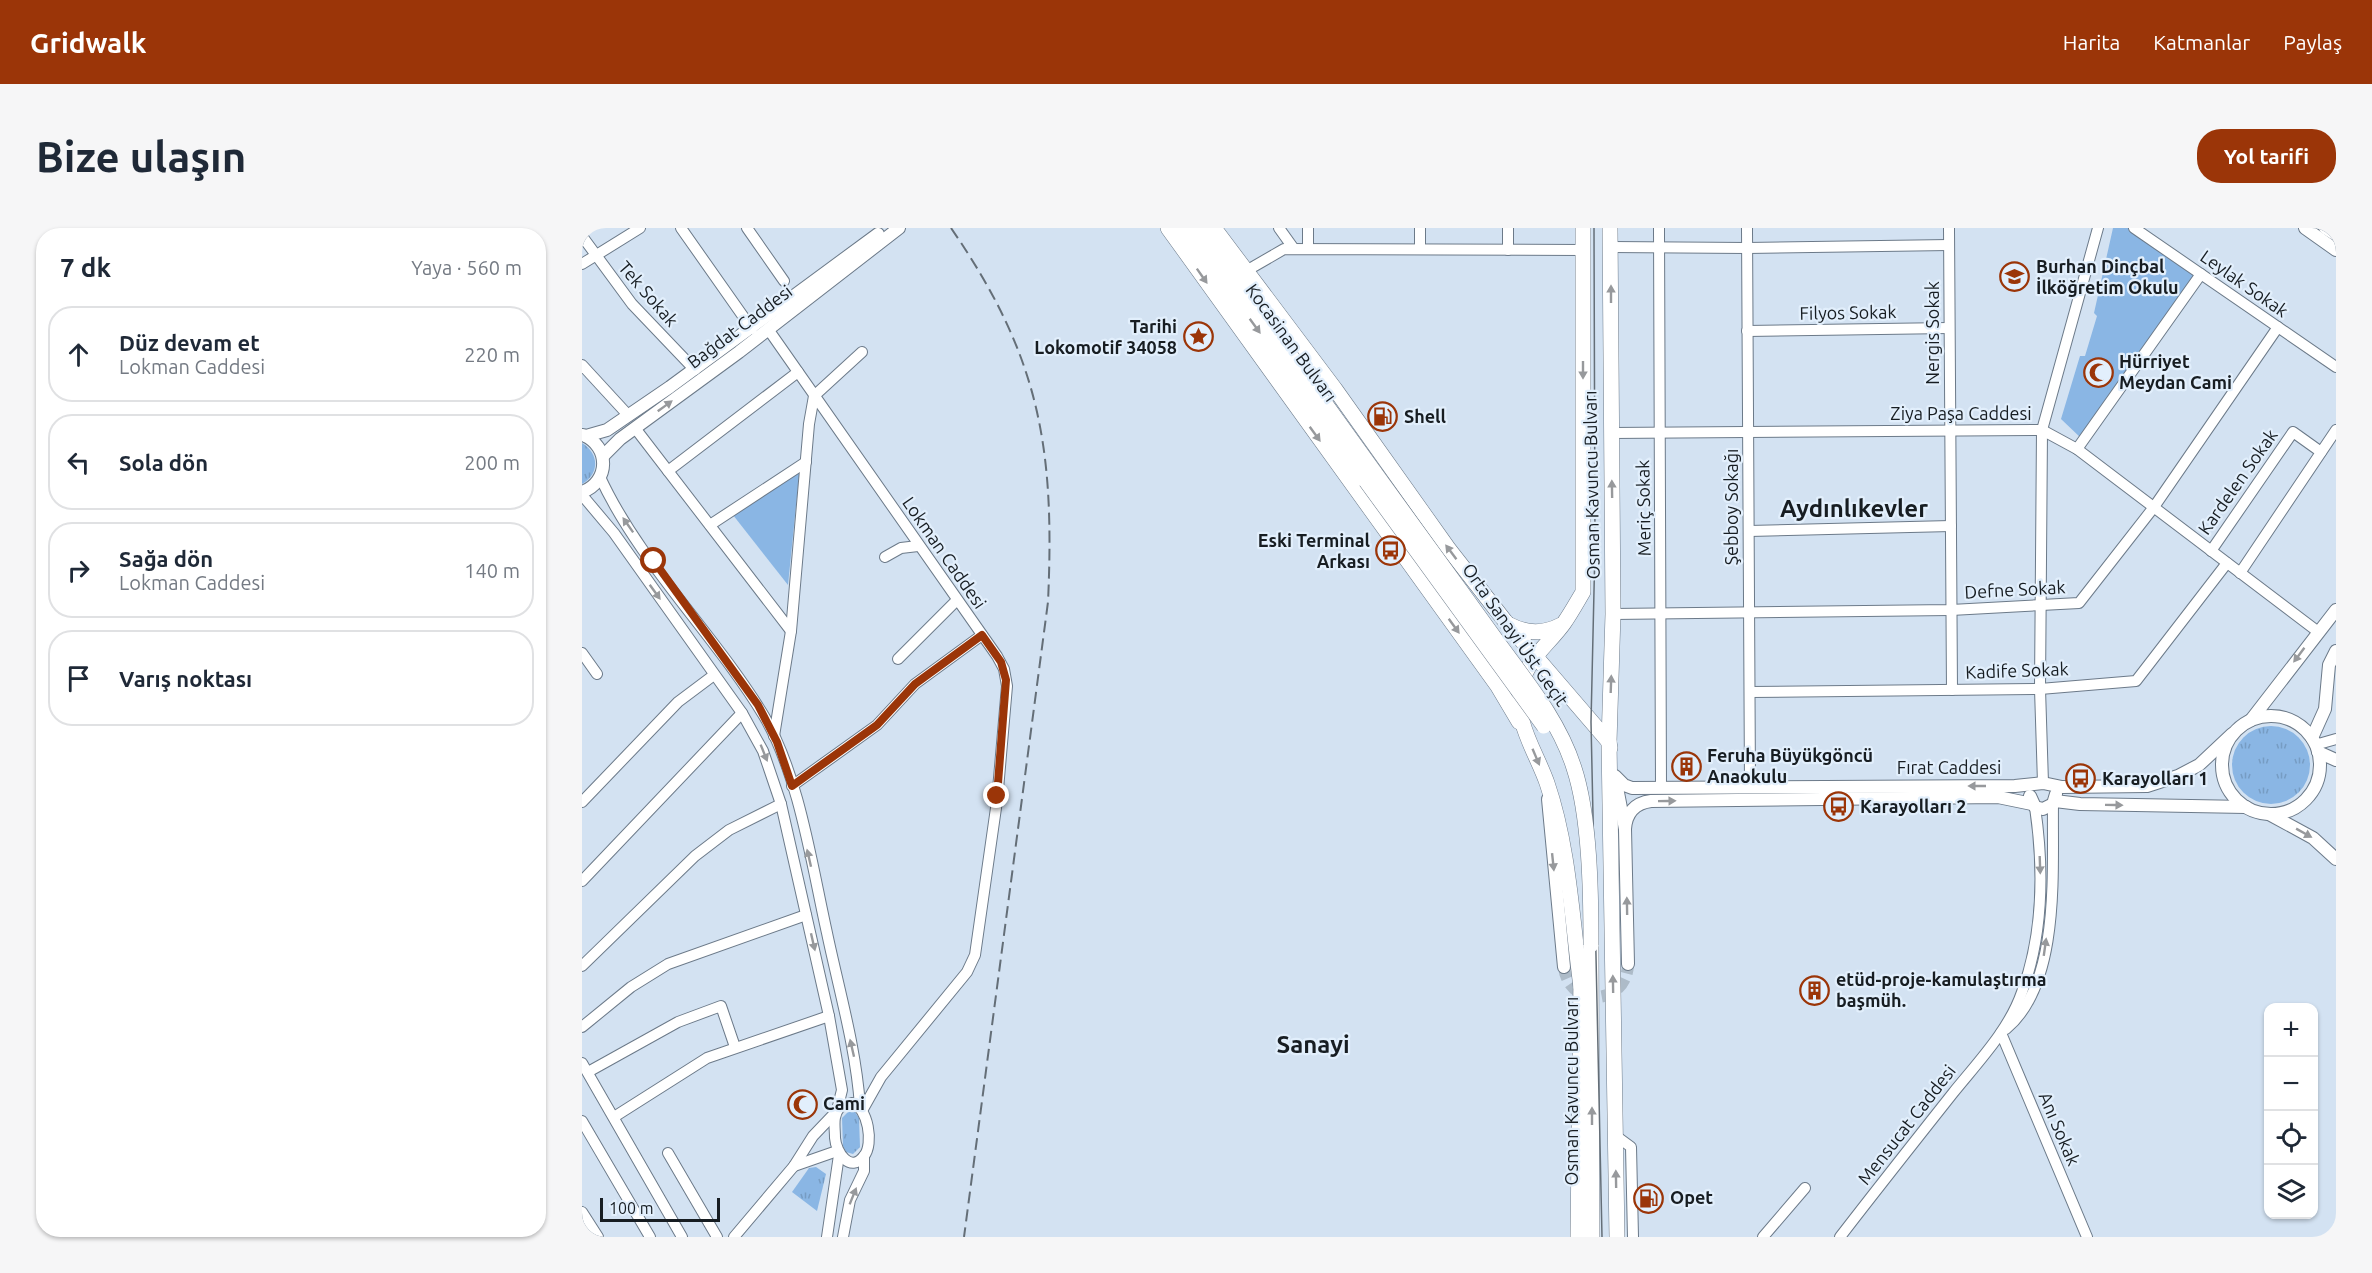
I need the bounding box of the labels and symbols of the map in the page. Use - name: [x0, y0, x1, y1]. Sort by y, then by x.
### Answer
- street label: Leylak Sokak: [2197, 246, 2292, 321]
- place label: Burhan Dinçbal İlköğretim Okulu: [2036, 256, 2179, 297]
- street label: Tek Sokak: [615, 257, 682, 330]
- school or university icon: Burhan Dinçbal İlköğretim Okulu: [1999, 261, 2031, 293]
- one-way arrow: [1196, 267, 1208, 283]
- street label: Bağdat Caddesi: [683, 280, 796, 372]
- street label: Kocasinan Bulvarı: [1242, 280, 1341, 405]
- street label: Nergis Sokak: [1922, 281, 1942, 385]
- one-way arrow: [1606, 285, 1616, 304]
- street label: Filyos Sokak: [1799, 301, 1897, 323]
- place label: Tarihi Lokomotif 34058: [1034, 316, 1177, 357]
- one-way arrow: [1248, 319, 1260, 334]
- place icon: Tarihi Lokomotif 34058: [1182, 321, 1214, 353]
- place label: Hürriyet Meydan Cami: [2119, 351, 2232, 392]
- mosque icon: Hürriyet Meydan Cami: [2082, 356, 2114, 388]
- one-way arrow: [1578, 361, 1588, 380]
- street label: Osman Kavuncu Bulvarı: [1579, 390, 1603, 580]
- one-way arrow: [656, 400, 672, 412]
- fuel station icon: Shell: [1367, 401, 1399, 433]
- street label: Ziya Paşa Caddesi: [1890, 403, 2032, 423]
- place label: Shell: [1404, 406, 1447, 426]
- street label: Kardelen Sokak: [2193, 425, 2281, 538]
- one-way arrow: [1309, 426, 1321, 442]
- street label: Şebboy Sokağı: [1721, 449, 1741, 565]
- street label: Meriç Sokak: [1632, 460, 1654, 557]
- one-way arrow: [1607, 480, 1616, 499]
- street label: Lokman Caddesi: [899, 493, 991, 612]
- district label: Aydınlıkevler: [1780, 495, 1928, 522]
- one-way arrow: [623, 517, 634, 533]
- place label: Eski Terminal Arkası: [1258, 530, 1371, 571]
- bus stop icon: Eski Terminal Arkası: [1375, 535, 1407, 567]
- one-way arrow: [1445, 544, 1457, 560]
- route start: [640, 547, 666, 573]
- street label: Orta Sanayi Üst Geçit: [1459, 559, 1573, 710]
- street label: Defne Sokak: [1964, 576, 2066, 602]
- one-way arrow: [649, 584, 661, 600]
- one-way arrow: [1448, 618, 1460, 634]
- one-way arrow: [2293, 646, 2305, 662]
- street label: Kadife Sokak: [1965, 658, 2069, 682]
- one-way arrow: [1606, 675, 1616, 694]
- one-way arrow: [760, 744, 769, 762]
- place label: Feruha Büyükgöncü Anaokulu: [1707, 745, 1873, 786]
- one-way arrow: [1531, 748, 1541, 766]
- building icon: Feruha Büyükgöncü Anaokulu: [1670, 750, 1702, 782]
- street label: Fırat Caddesi: [1897, 757, 2001, 777]
- bus stop icon: Karayolları 1: [2065, 763, 2097, 795]
- place label: Karayolları 1: [2102, 768, 2208, 788]
- one-way arrow: [1968, 781, 1987, 791]
- route end: [983, 782, 1009, 808]
- bus stop icon: Karayolları 2: [1823, 791, 1855, 823]
- one-way arrow: [1657, 796, 1676, 806]
- place label: Karayolları 2: [1860, 796, 1966, 816]
- one-way arrow: [2104, 800, 2123, 810]
- one-way arrow: [2296, 828, 2313, 838]
- one-way arrow: [804, 849, 814, 867]
- one-way arrow: [1548, 853, 1558, 872]
- one-way arrow: [2036, 855, 2045, 874]
- one-way arrow: [1622, 896, 1631, 915]
- one-way arrow: [808, 933, 818, 951]
- one-way arrow: [2040, 937, 2049, 956]
- place label: etüd-proje-kamulaştırma başmüh.: [1836, 969, 2047, 1011]
- one-way arrow: [1608, 974, 1618, 993]
- building icon: etüd-proje-kamulaştırma başmüh.: [1799, 974, 1831, 1006]
- street label: Osman Kavuncu Bulvarı: [1561, 997, 1581, 1185]
- district label: Sanayi: [1276, 1031, 1350, 1058]
- one-way arrow: [847, 1039, 857, 1057]
- street label: Mensucat Caddesi: [1853, 1061, 1959, 1188]
- mosque icon: Cami: [786, 1088, 818, 1120]
- street label: Anı Sokak: [2036, 1089, 2084, 1168]
- place label: Cami: [823, 1093, 865, 1113]
- one-way arrow: [1587, 1106, 1597, 1125]
- one-way arrow: [1612, 1169, 1621, 1188]
- fuel station icon: Opet: [1633, 1182, 1665, 1214]
- one-way arrow: [848, 1186, 858, 1204]
- place label: Opet: [1670, 1187, 1713, 1207]
- scale bar: [600, 1195, 720, 1222]

